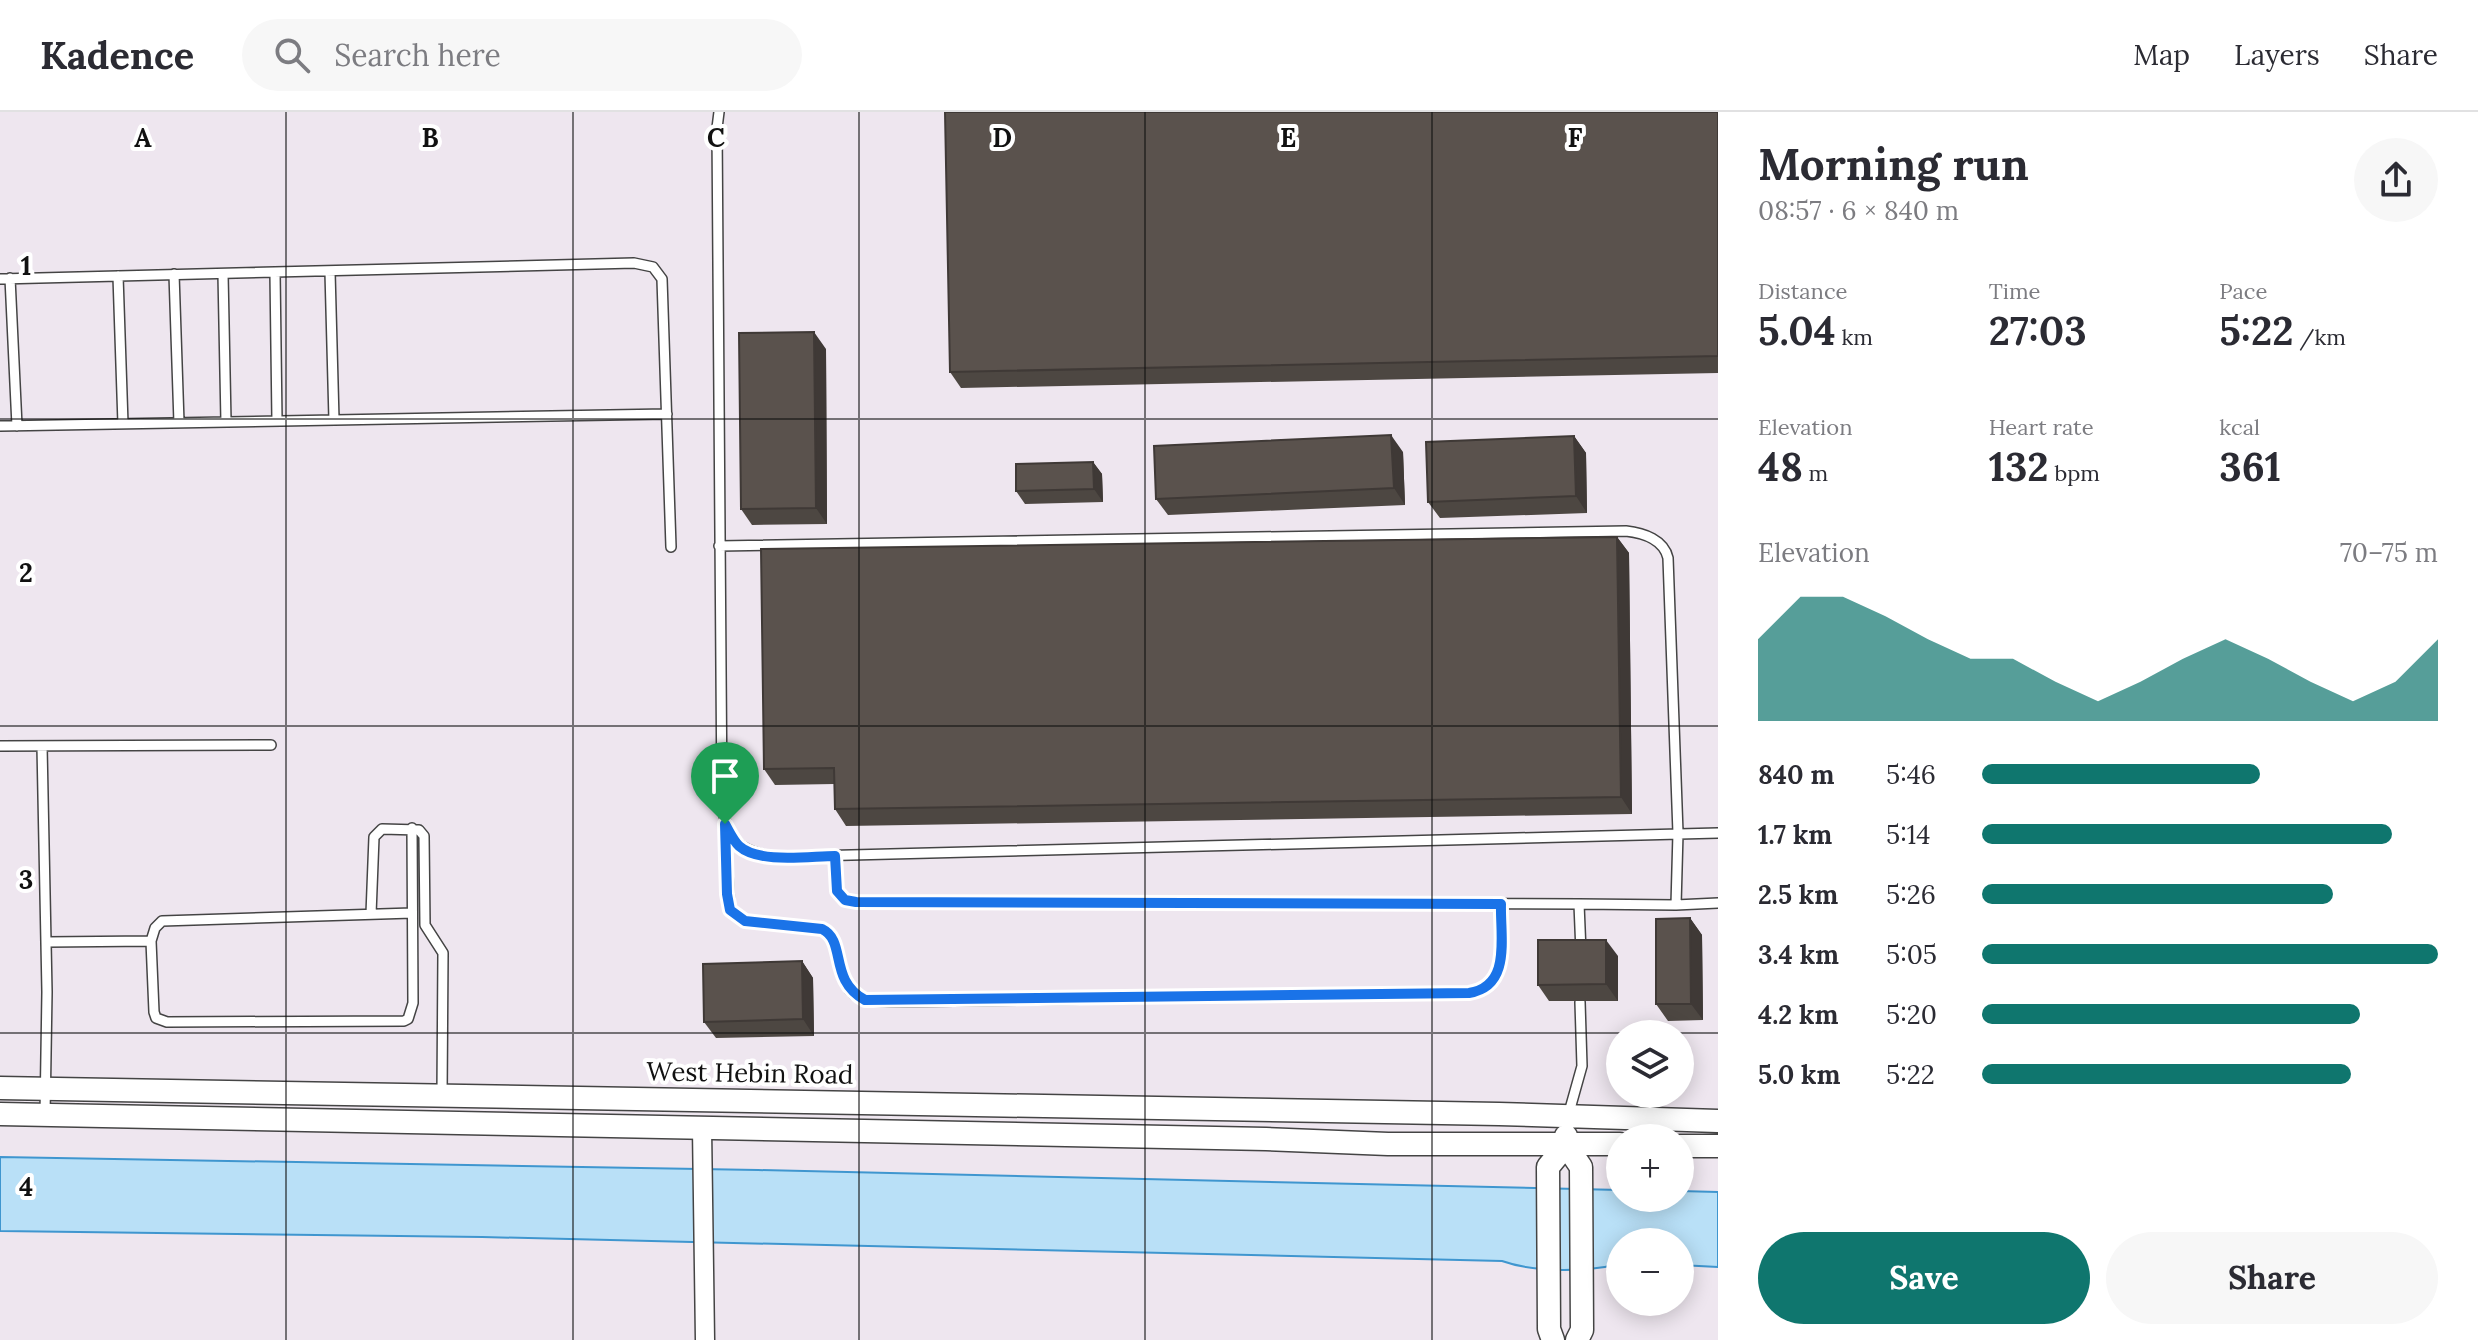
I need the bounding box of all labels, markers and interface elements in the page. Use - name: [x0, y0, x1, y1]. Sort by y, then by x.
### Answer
- search box: [242, 19, 802, 91]
- text: Kadence: [40, 31, 194, 79]
- icon: search: [270, 33, 314, 77]
- text: Search here: [334, 36, 501, 74]
- text: Map: [2133, 37, 2190, 73]
- text: Layers: [2234, 37, 2320, 73]
- text: Share: [2364, 37, 2438, 73]
- text: A: [134, 121, 152, 154]
- text: B: [421, 121, 439, 154]
- text: C: [707, 121, 725, 154]
- text: D: [992, 121, 1012, 154]
- text: E: [1280, 121, 1296, 154]
- text: F: [1568, 121, 1583, 154]
- text: Morning run: [1758, 136, 2029, 192]
- button: share: [2354, 138, 2438, 222]
- text: 08:57 · 6 × 840 m: [1758, 194, 1959, 227]
- text: 1: [21, 249, 31, 282]
- text: Distance: [1758, 277, 1848, 305]
- text: Time: [1989, 277, 2041, 305]
- text: Pace: [2219, 277, 2267, 305]
- text: 5.04: [1758, 305, 1836, 356]
- text: 27:03: [1989, 305, 2087, 356]
- text: 5:22: [2219, 305, 2294, 356]
- text: km: [1836, 323, 1873, 351]
- text: /km: [2294, 323, 2346, 351]
- text: Elevation: [1758, 413, 1853, 441]
- text: Heart rate: [1989, 413, 2094, 441]
- text: kcal: [2219, 413, 2260, 441]
- text: 48: [1758, 441, 1803, 492]
- text: 132: [1989, 441, 2049, 492]
- text: 361: [2219, 441, 2281, 492]
- text: m: [1803, 459, 1828, 487]
- text: bpm: [2049, 459, 2100, 487]
- text: Elevation: [1758, 536, 1870, 569]
- text: 70–75 m: [2340, 536, 2438, 569]
- text: 2: [19, 556, 33, 589]
- pin: [691, 742, 759, 824]
- icon: arrive: [703, 754, 747, 798]
- text: 840 m: [1758, 758, 1834, 791]
- text: 5:46: [1886, 758, 1936, 791]
- text: 1.7 km: [1758, 818, 1832, 851]
- text: 5:14: [1886, 818, 1930, 851]
- text: 3: [19, 863, 33, 896]
- text: 2.5 km: [1758, 878, 1838, 911]
- text: 5:26: [1886, 878, 1936, 911]
- text: 3.4 km: [1758, 938, 1839, 971]
- text: 5:05: [1886, 938, 1937, 971]
- text: 4.2 km: [1758, 998, 1838, 1031]
- text: 5:20: [1886, 998, 1937, 1031]
- map controls: [1606, 1020, 1694, 1316]
- button: layers: [1606, 1020, 1694, 1108]
- street label: West Hebin Road: [646, 1054, 854, 1091]
- text: 5.0 km: [1758, 1058, 1840, 1091]
- text: 5:22: [1886, 1058, 1935, 1091]
- button: +: [1606, 1124, 1694, 1212]
- text: 4: [19, 1170, 33, 1203]
- button: −: [1606, 1228, 1694, 1316]
- button: Save: [1758, 1232, 2090, 1324]
- button: Share: [2106, 1232, 2438, 1324]

